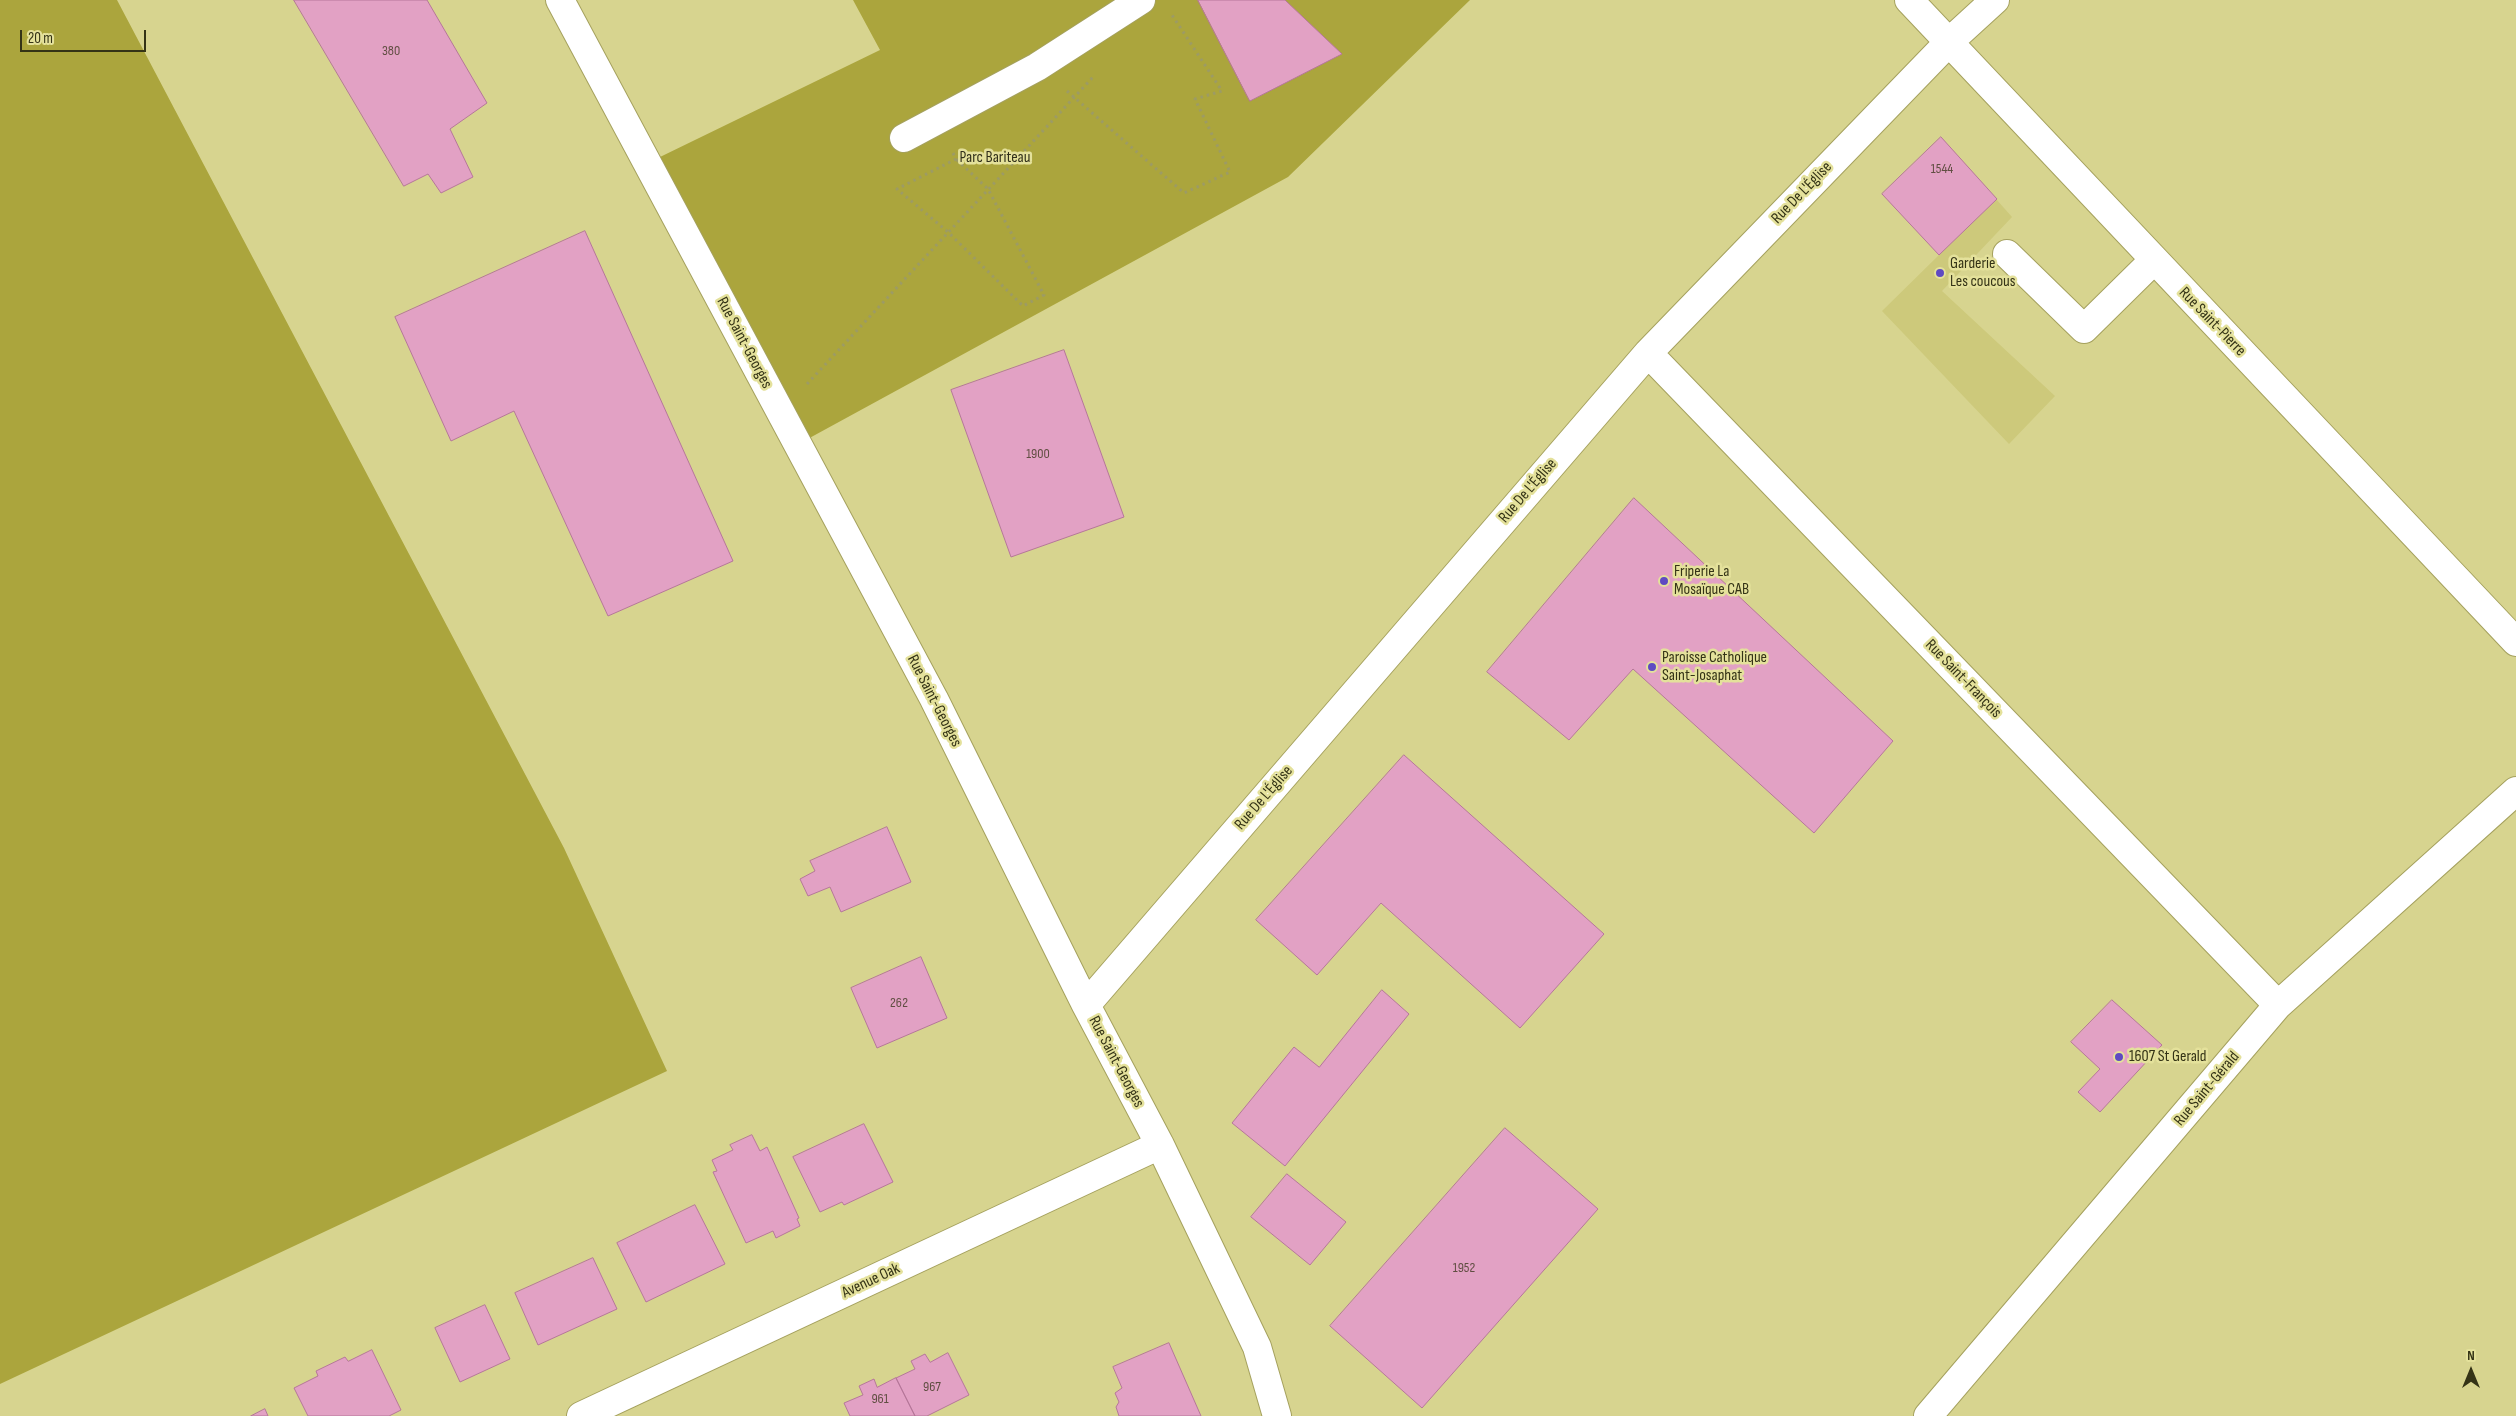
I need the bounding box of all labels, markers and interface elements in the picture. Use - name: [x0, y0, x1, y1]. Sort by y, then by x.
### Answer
- scale bar: [22, 20, 149, 52]
- text: 20 m: [28, 29, 53, 48]
- house number: 380: [382, 43, 400, 59]
- park label: Parc Bariteau: [960, 148, 1030, 168]
- street label: Rue De L'Église: [1768, 158, 1836, 228]
- house number: 1544: [1931, 161, 1953, 177]
- place label: Garderie Les coucous: [1950, 254, 2016, 292]
- marker: Garderie Les coucous: [1934, 267, 1946, 279]
- street label: Rue Saint-Pierre: [2174, 284, 2250, 360]
- street label: Rue Saint-Georges: [712, 294, 776, 392]
- house number: 1900: [1026, 446, 1050, 462]
- street label: Rue De L'Église: [1495, 455, 1561, 527]
- place label: Friperie La Mosaïque CAB: [1674, 562, 1749, 600]
- marker: Friperie La Mosaïque CAB: [1658, 575, 1670, 587]
- street label: Rue Saint-François: [1921, 636, 2005, 722]
- place label: Paroisse Catholique Saint-Josaphat: [1662, 648, 1767, 686]
- street label: Rue Saint-Georges: [903, 652, 965, 750]
- marker: Paroisse Catholique Saint-Josaphat: [1646, 661, 1658, 673]
- street label: Rue De L'Église: [1231, 762, 1297, 834]
- house number: 262: [890, 995, 908, 1011]
- street label: Rue Saint-Georges: [1084, 1013, 1148, 1111]
- place label: 1607 St Gerald: [2129, 1047, 2207, 1067]
- street label: Rue Saint-Gérald: [2170, 1048, 2244, 1130]
- marker: 1607 St Gerald: [2113, 1051, 2125, 1063]
- street label: Avenue Oak: [839, 1259, 903, 1303]
- house number: 1952: [1453, 1260, 1475, 1276]
- north arrow: [2446, 1346, 2496, 1396]
- text: N: [2467, 1347, 2475, 1364]
- house number: 967: [923, 1379, 941, 1395]
- house number: 961: [871, 1391, 889, 1407]

